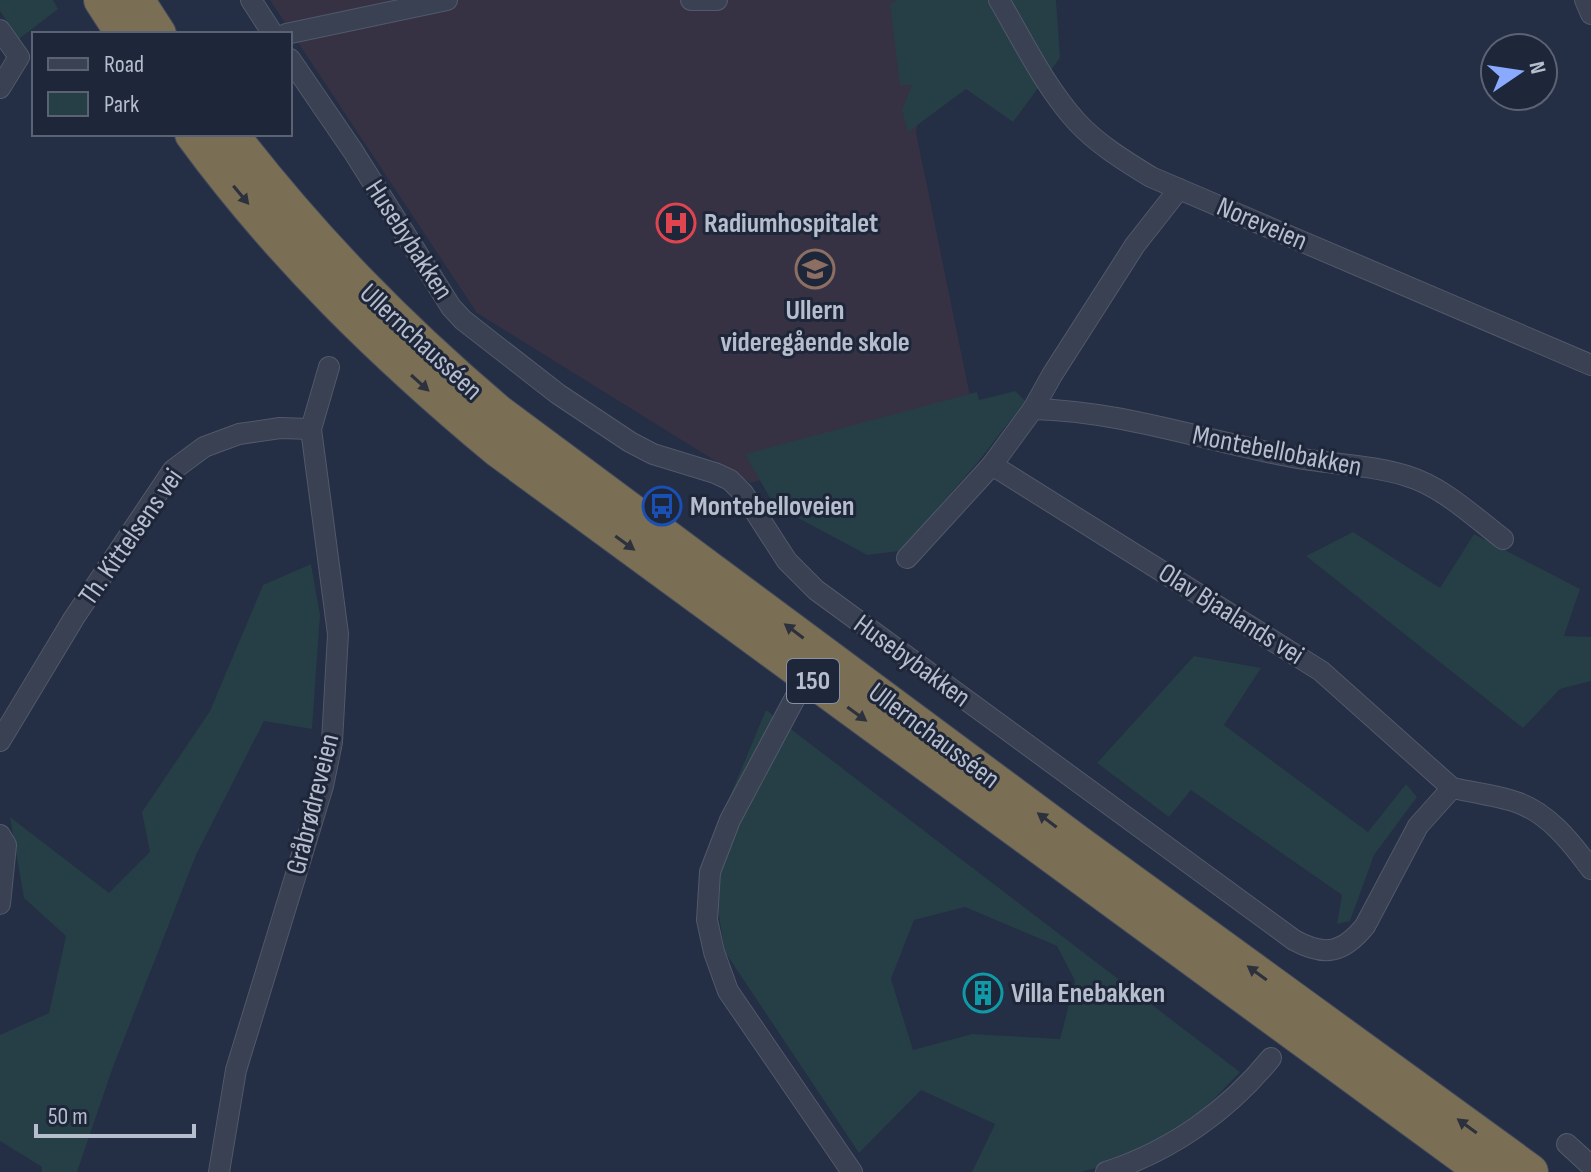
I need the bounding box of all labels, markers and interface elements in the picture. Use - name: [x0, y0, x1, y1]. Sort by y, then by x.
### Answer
- legend: [32, 32, 292, 136]
- north arrow: [1479, 32, 1559, 112]
- text: Road: [104, 50, 144, 79]
- text: N: [1523, 59, 1552, 77]
- text: Park: [104, 90, 139, 119]
- street label: Husebybakken: [358, 174, 460, 306]
- one-way arrow: [232, 185, 249, 205]
- street label: Noreveien: [1212, 190, 1312, 258]
- hospital icon: Radiumhospitalet: [655, 202, 697, 244]
- place label: Radiumhospitalet: [704, 207, 878, 240]
- school or university icon: Ullern videregående skole: [794, 248, 836, 290]
- street label: Ullernchausséen: [353, 277, 489, 407]
- place label: Ullern videregående skole: [720, 294, 910, 359]
- one-way arrow: [410, 374, 430, 391]
- street label: Montebellobakken: [1190, 418, 1364, 484]
- street label: Th. Kittelsens vei: [72, 462, 190, 612]
- bus stop icon: Montebelloveien: [641, 485, 683, 527]
- place label: Montebelloveien: [690, 490, 855, 523]
- one-way arrow: [615, 534, 635, 550]
- street label: Olav Bjaalands vei: [1152, 556, 1310, 672]
- street label: Husebybakken: [847, 608, 977, 714]
- one-way arrow: [783, 624, 804, 639]
- road number: 150: [787, 659, 839, 703]
- street label: Ullernchausséen: [862, 676, 1006, 796]
- one-way arrow: [847, 705, 867, 721]
- street label: Gråbrødreveien: [280, 730, 346, 878]
- one-way arrow: [1037, 812, 1057, 828]
- one-way arrow: [1246, 966, 1267, 981]
- building icon: Villa Enebakken: [962, 972, 1004, 1014]
- place label: Villa Enebakken: [1011, 977, 1165, 1010]
- scale bar: [36, 1088, 194, 1138]
- text: 50 m: [48, 1102, 88, 1131]
- one-way arrow: [1456, 1118, 1478, 1134]

